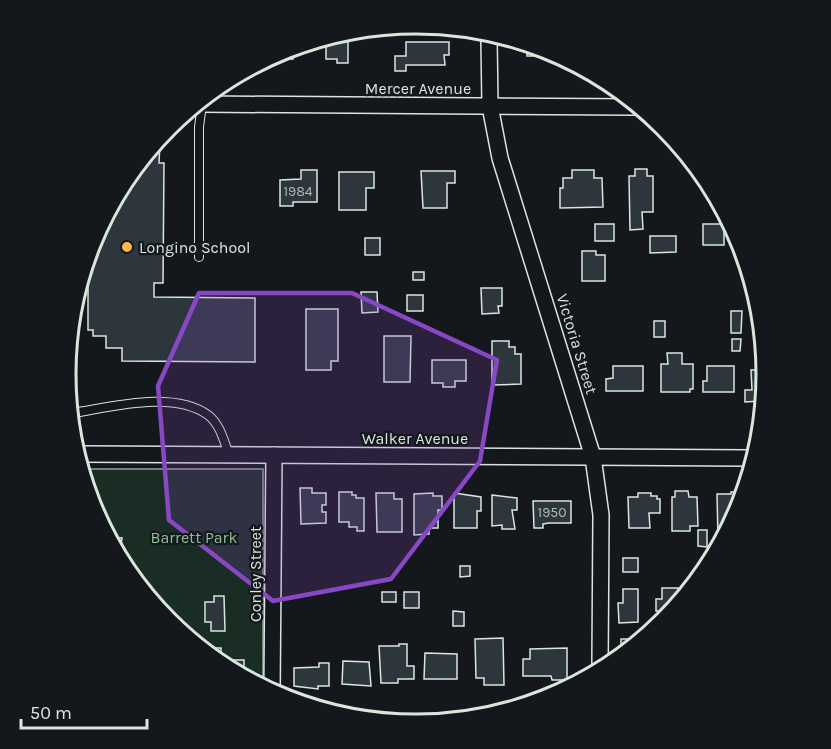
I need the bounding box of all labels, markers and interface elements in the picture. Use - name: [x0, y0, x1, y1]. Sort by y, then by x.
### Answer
- street label: Mercer Avenue: [365, 79, 471, 98]
- house number: 1984: [283, 183, 313, 200]
- place label: Longino School: [139, 238, 250, 257]
- marker: Longino School: [120, 240, 134, 254]
- street label: Victoria Street: [553, 292, 601, 396]
- street label: Walker Avenue: [362, 429, 468, 448]
- house number: 1950: [538, 504, 566, 521]
- street label: Conley Street: [246, 526, 265, 622]
- park label: Barrett Park: [151, 528, 237, 547]
- scale bar: [21, 692, 147, 730]
- text: 50 m: [30, 702, 72, 724]

